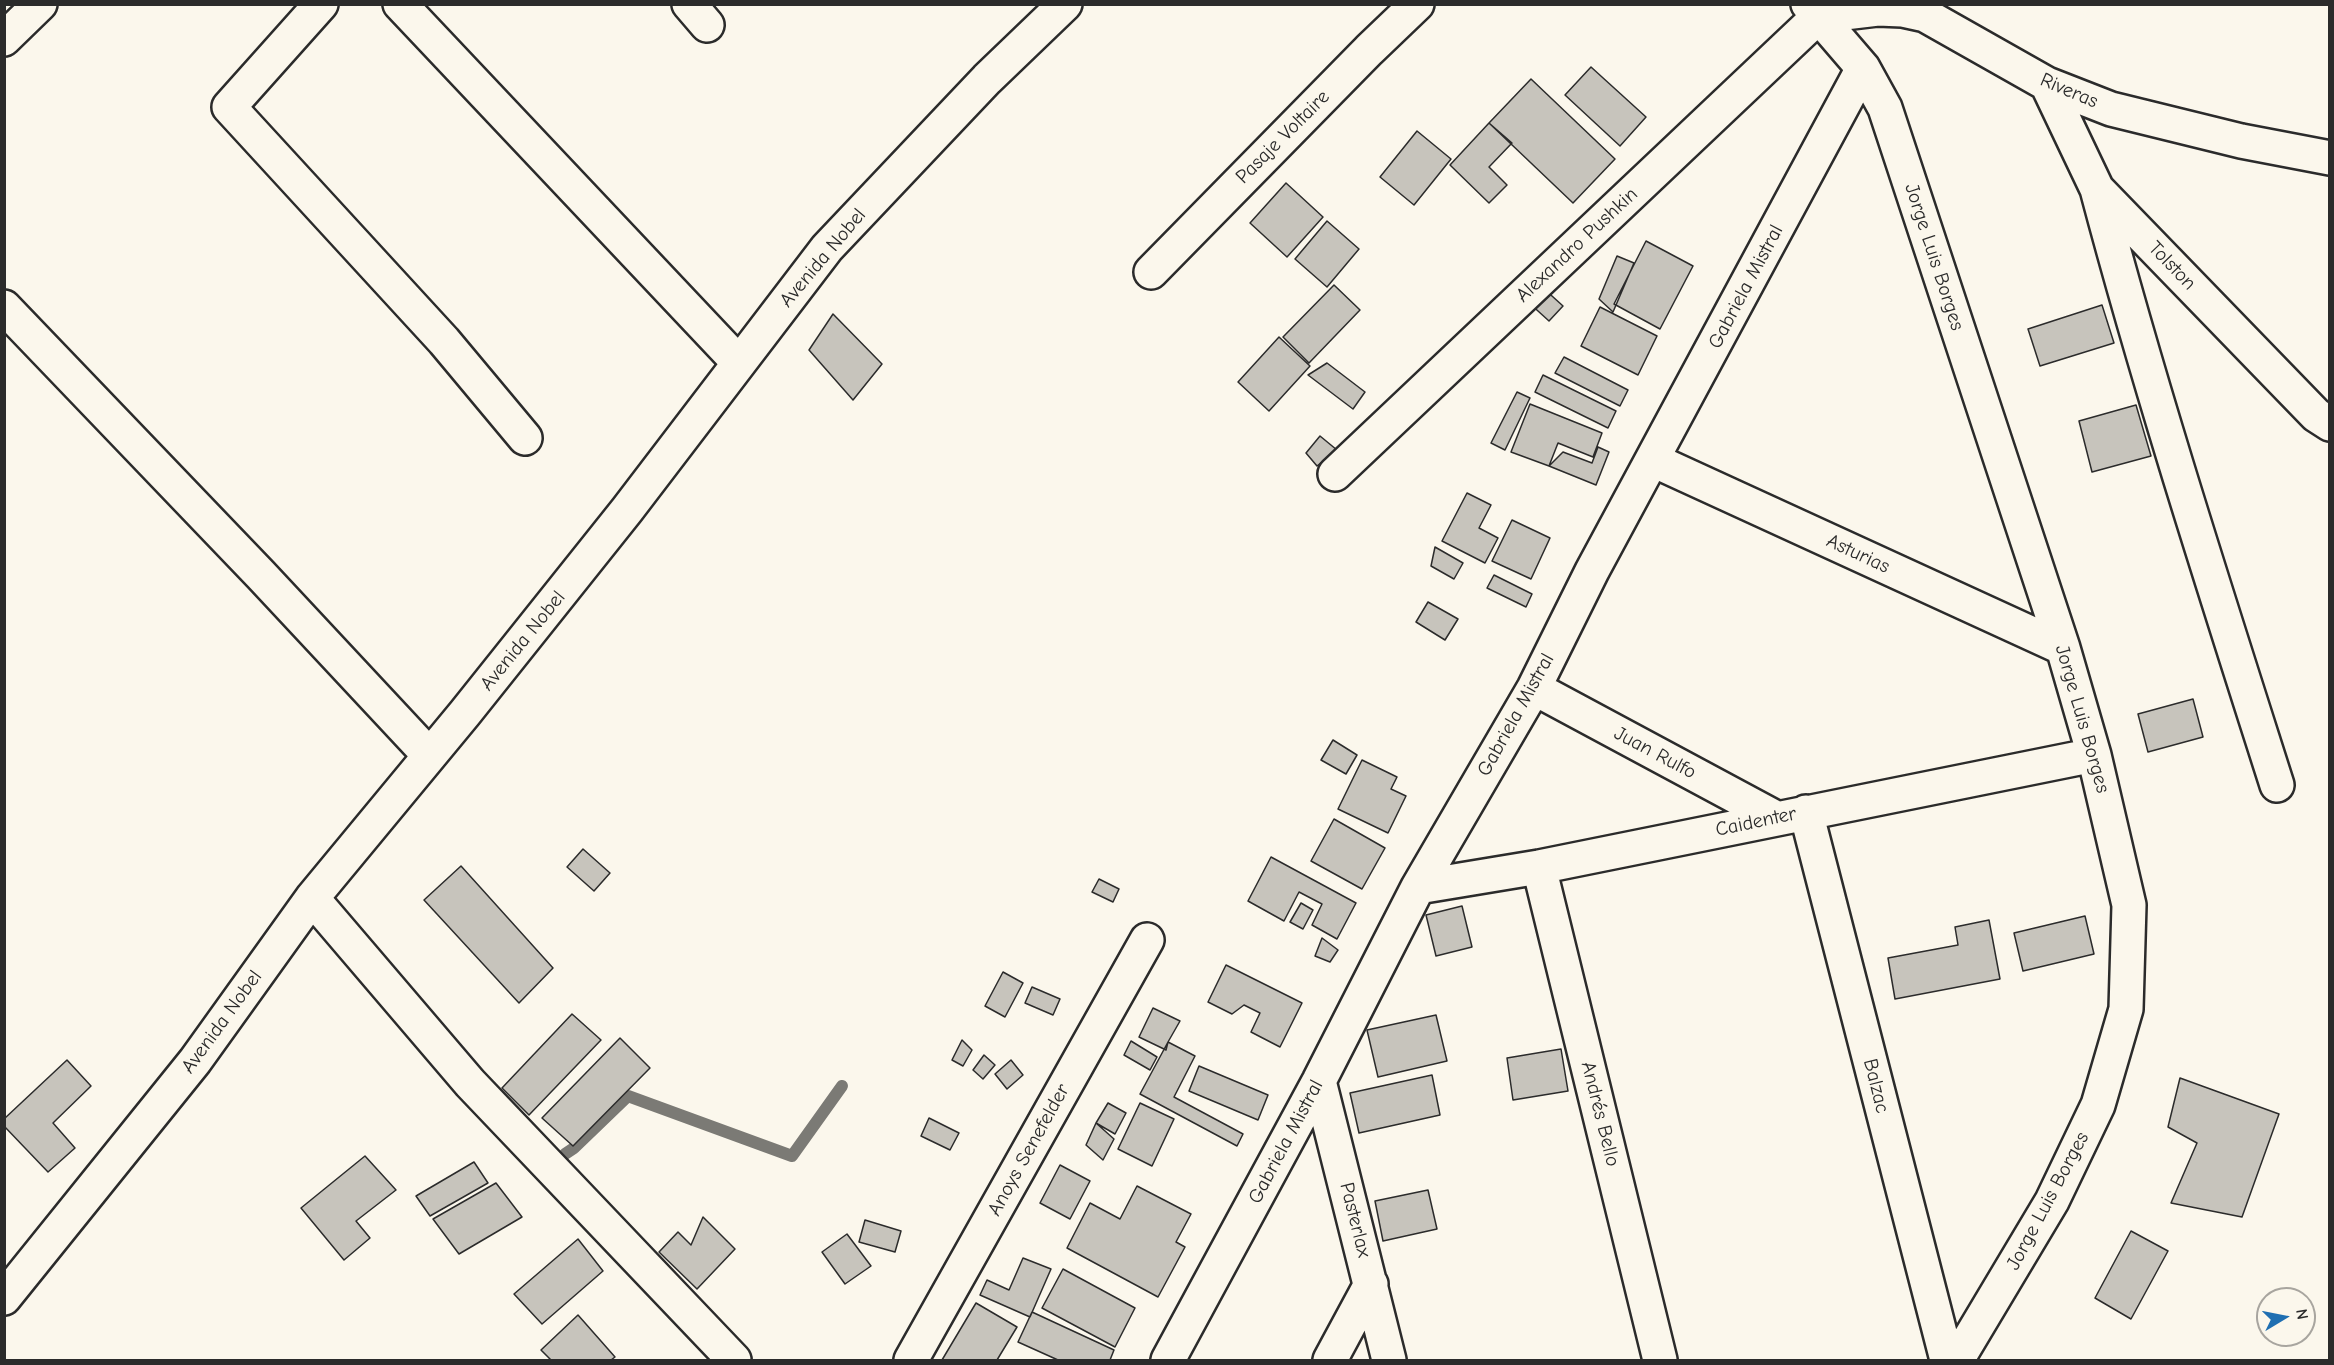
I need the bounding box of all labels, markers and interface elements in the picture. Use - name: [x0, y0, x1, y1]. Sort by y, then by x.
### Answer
- street label: Riveras: [2036, 68, 2102, 114]
- street label: Pasaje Voltaire: [1231, 85, 1335, 189]
- street label: Jorge Luis Borges: [1899, 180, 1969, 334]
- street label: Alexandro Pushkin: [1511, 182, 1643, 308]
- street label: Avenida Nobel: [775, 204, 871, 312]
- street label: Gabriela Mistral: [1703, 221, 1789, 353]
- street label: Tolston: [2143, 237, 2201, 295]
- street label: Asturias: [1823, 529, 1893, 579]
- street label: Avenida Nobel: [475, 586, 571, 696]
- street label: Jorge Luis Borges: [2049, 642, 2115, 796]
- street label: Gabriela Mistral: [1472, 649, 1560, 781]
- street label: Juan Rulfo: [1610, 721, 1700, 785]
- street label: Caidenter: [1713, 802, 1799, 842]
- street label: Avenida Nobel: [177, 966, 267, 1078]
- street label: Balzac: [1858, 1056, 1894, 1116]
- street label: Andrés Bello: [1575, 1059, 1625, 1169]
- street label: Gabriela Mistral: [1243, 1076, 1329, 1208]
- street label: Anoys Senefelder: [983, 1080, 1075, 1220]
- street label: Jorge Luis Borges: [2001, 1128, 2095, 1274]
- street label: Pasterlax: [1334, 1180, 1376, 1260]
- north arrow: [2256, 1287, 2316, 1347]
- text: N: [2292, 1308, 2312, 1321]

